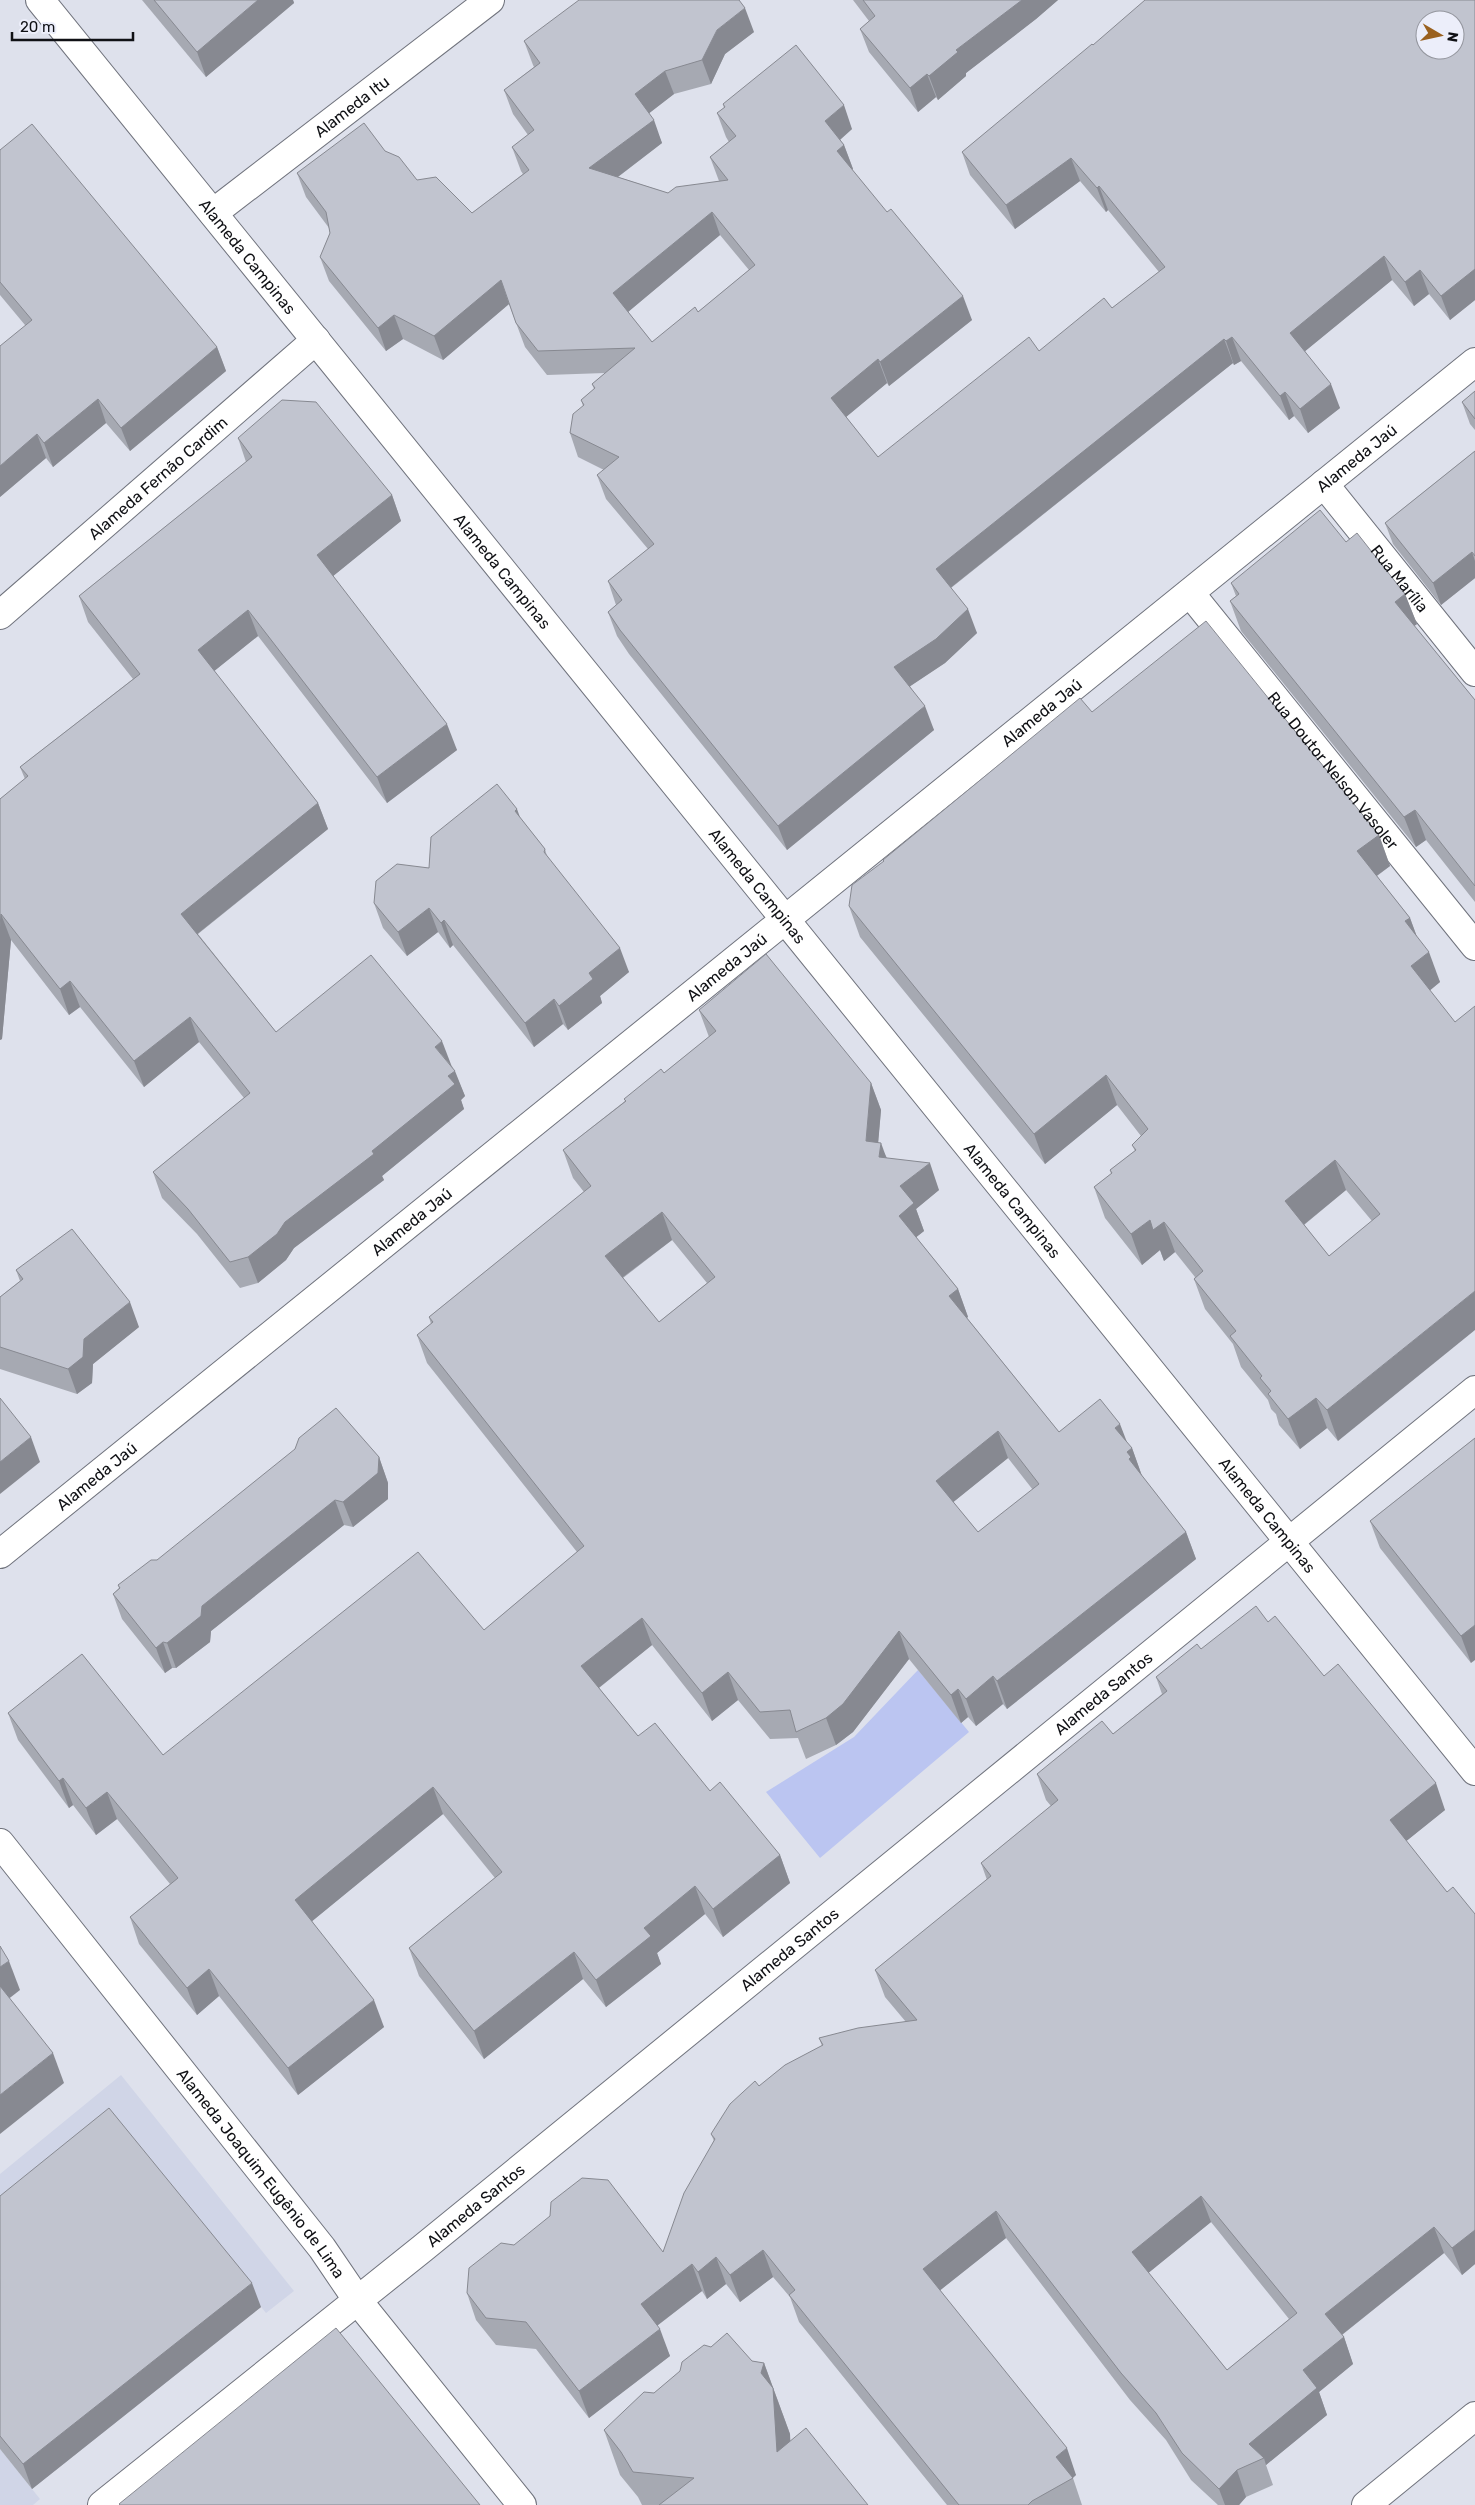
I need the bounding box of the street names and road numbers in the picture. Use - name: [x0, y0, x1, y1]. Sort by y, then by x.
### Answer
- street label: Alameda Itu: [311, 72, 393, 141]
- street label: Alameda Campinas: [195, 195, 300, 318]
- street label: Alameda Fernão Cardim: [84, 412, 231, 543]
- street label: Alameda Jaú: [1313, 420, 1400, 496]
- street label: Alameda Campinas: [450, 510, 555, 633]
- street label: Rua Marília: [1367, 541, 1433, 616]
- street label: Alameda Jaú: [998, 674, 1085, 750]
- street label: Rua Doutor Nelson Vasoler: [1264, 688, 1403, 853]
- street label: Alameda Campinas: [705, 824, 810, 947]
- street label: Alameda Jaú: [683, 929, 770, 1005]
- street label: Alameda Campinas: [960, 1139, 1065, 1262]
- street label: Alameda Jaú: [368, 1183, 455, 1260]
- street label: Alameda Jaú: [53, 1438, 140, 1514]
- street label: Alameda Campinas: [1215, 1454, 1320, 1577]
- street label: Alameda Santos: [1050, 1648, 1156, 1739]
- street label: Alameda Santos: [737, 1904, 842, 1995]
- street label: Alameda Joaquim Eugênio de Lima: [173, 2064, 349, 2282]
- street label: Alameda Santos: [423, 2160, 528, 2251]

